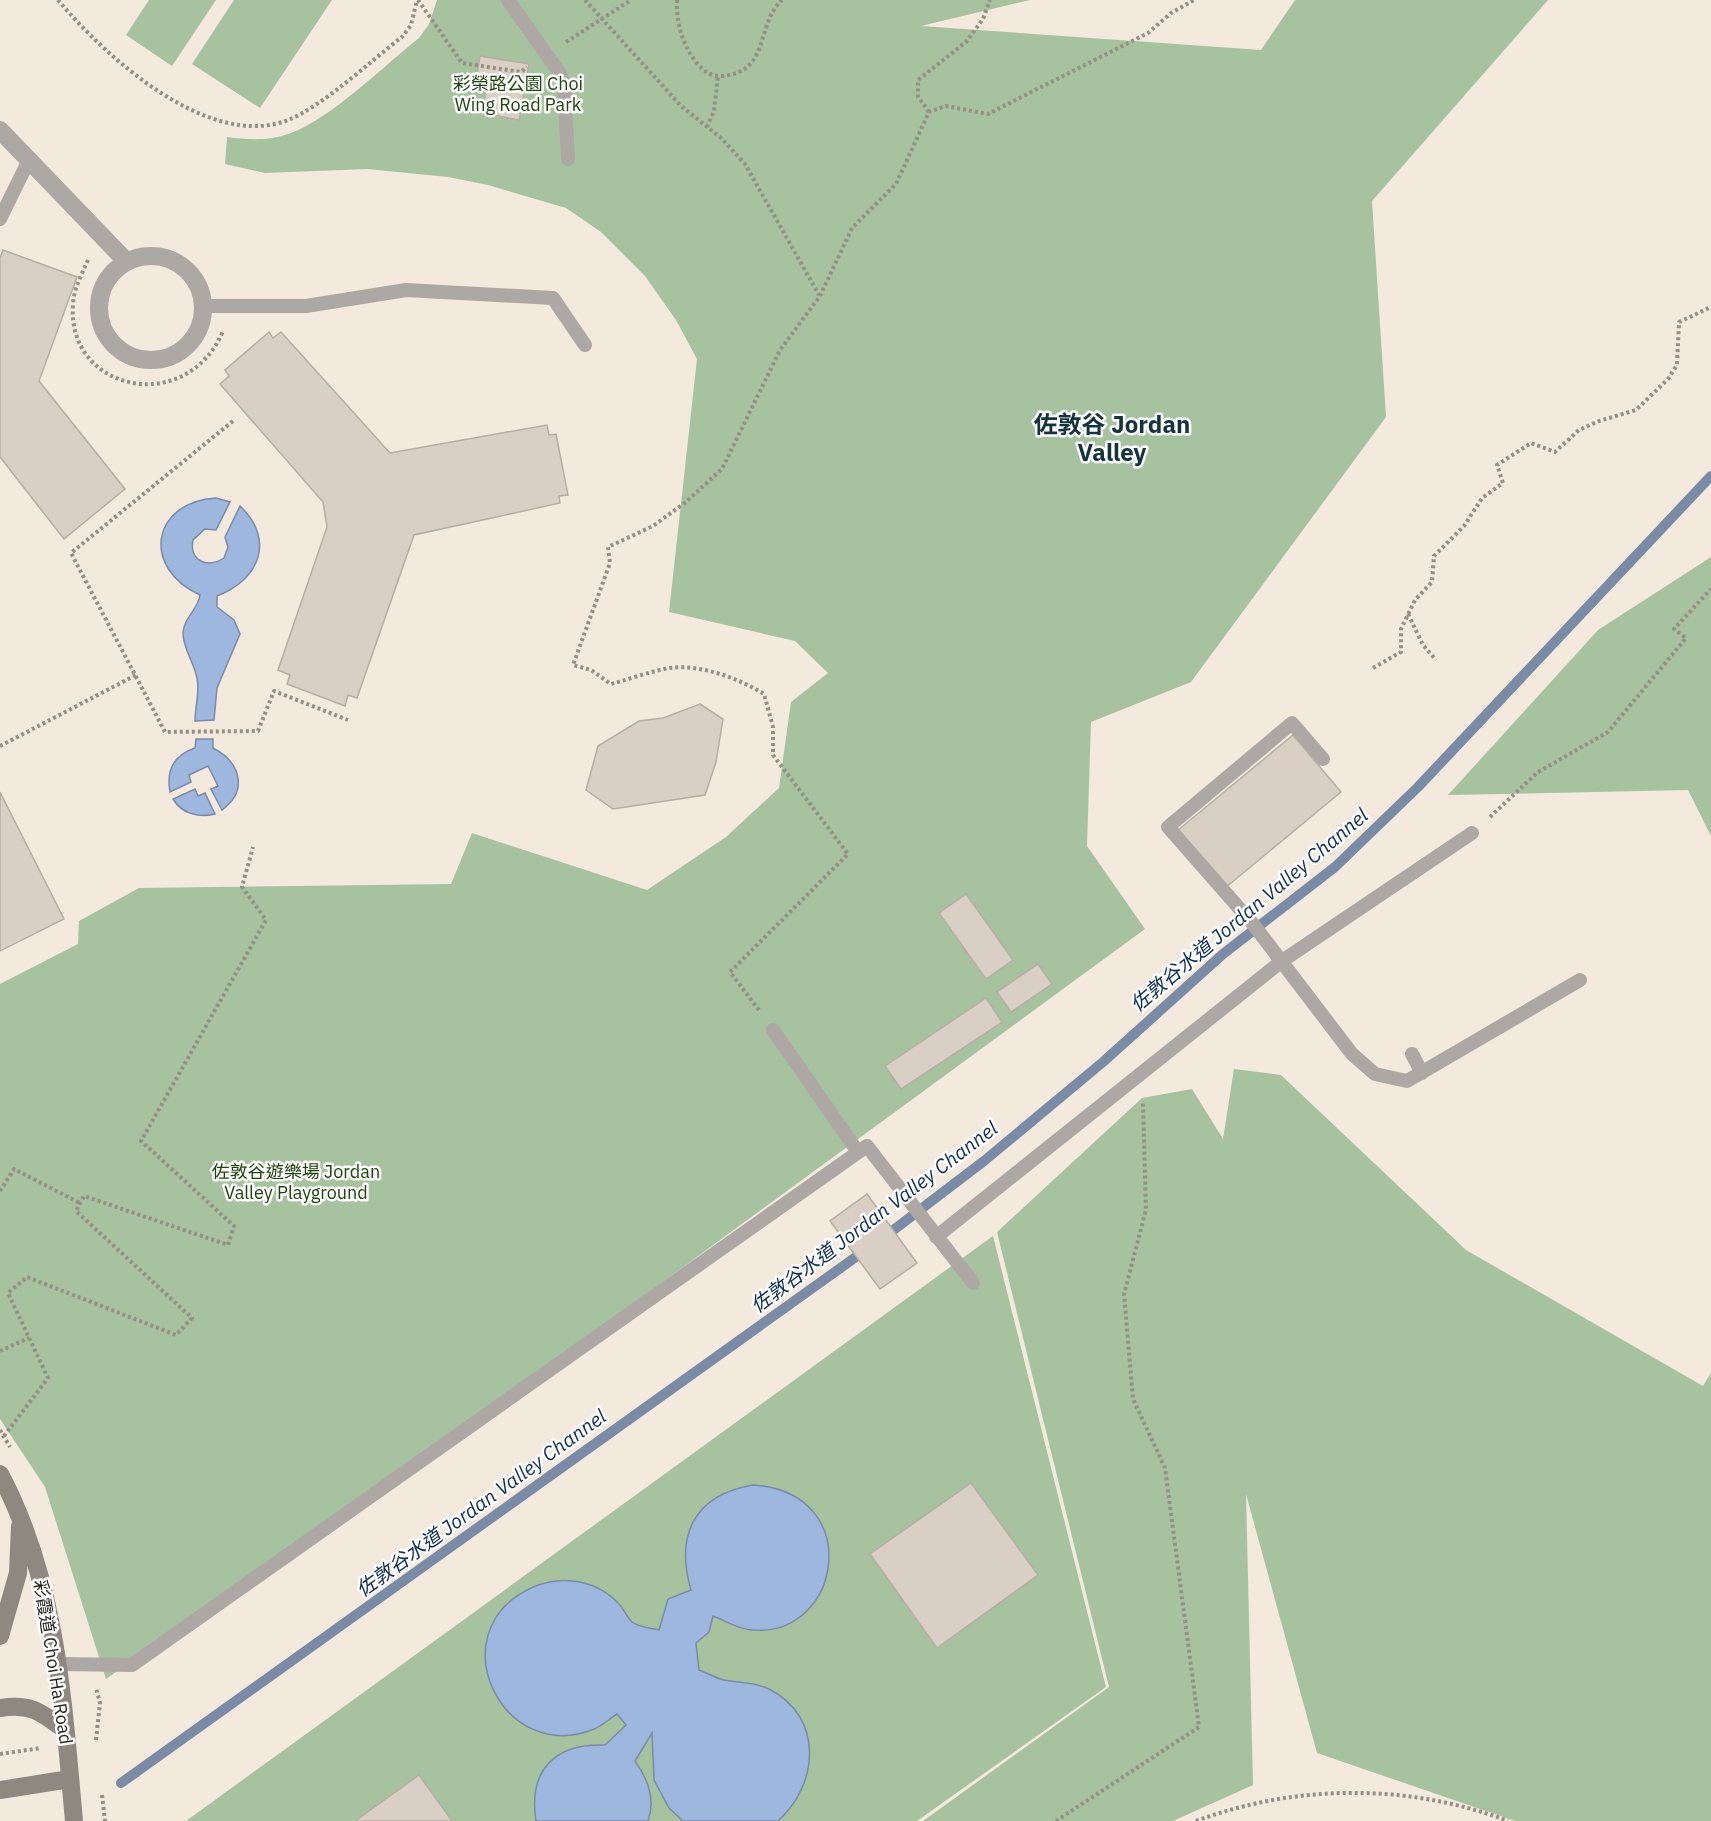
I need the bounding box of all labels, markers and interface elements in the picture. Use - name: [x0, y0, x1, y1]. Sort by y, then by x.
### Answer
- park label: 彩榮路公園 Choi Wing Road Park: [453, 72, 583, 116]
- district label: 佐敦谷 Jordan Valley: [1034, 408, 1190, 468]
- water label: 佐敦谷水道 Jordan Valley Channel: [1124, 801, 1374, 1017]
- water label: 佐敦谷水道 Jordan Valley Channel: [745, 1114, 1003, 1319]
- park label: 佐敦谷遊樂場 Jordan Valley Playground: [212, 1160, 380, 1204]
- water label: 佐敦谷水道 Jordan Valley Channel: [350, 1402, 612, 1603]
- street label: 彩霞道 Choi Ha Road: [29, 1578, 78, 1746]

